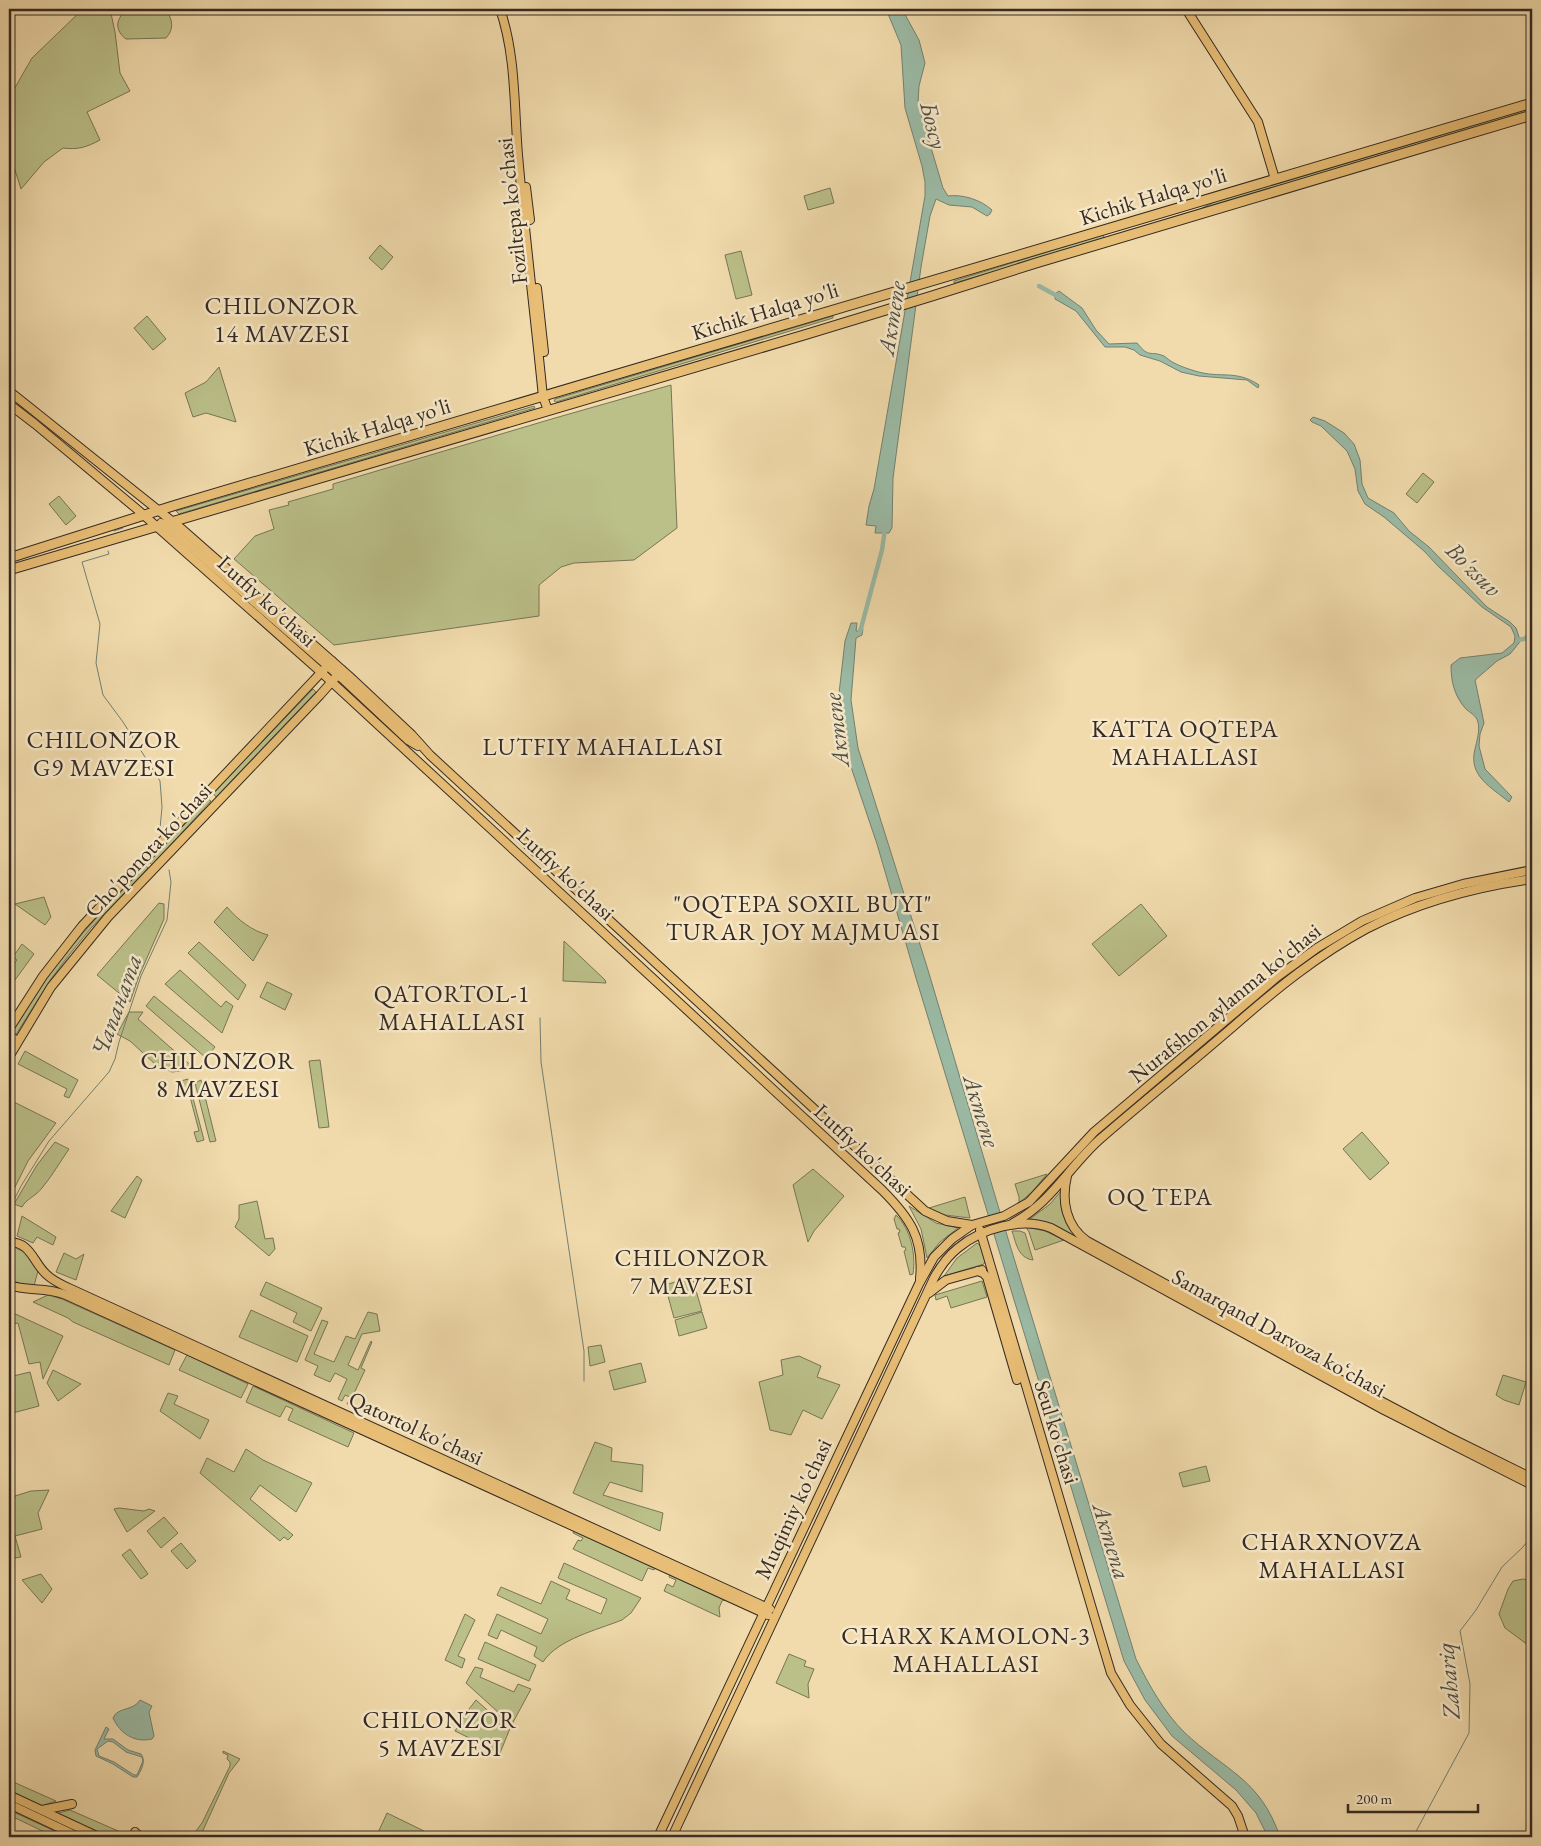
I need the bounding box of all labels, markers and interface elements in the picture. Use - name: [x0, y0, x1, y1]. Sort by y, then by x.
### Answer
- water label: Бозсу: [913, 97, 955, 152]
- street label: Foziltepa ko'chasi: [490, 136, 534, 286]
- street label: Kichik Halqa yo'li: [1076, 160, 1230, 232]
- street label: Kichik Halqa yo'li: [688, 275, 842, 347]
- water label: Актепе: [870, 278, 912, 359]
- district label: CHILONZOR 14 MAVZESI: [205, 290, 359, 349]
- street label: Kichik Halqa yo'li: [300, 391, 454, 463]
- water label: Bo'zsuv: [1439, 534, 1508, 603]
- street label: Lutfiy ko'chasi: [211, 549, 323, 653]
- water label: Актепе: [816, 690, 856, 771]
- district label: KATTA OQTEPA MAHALLASI: [1091, 713, 1279, 772]
- district label: CHILONZOR G9 MAVZESI: [27, 724, 181, 783]
- district label: LUTFIY MAHALLASI: [482, 731, 724, 762]
- street label: Cho'ponota ko'chasi: [78, 776, 218, 924]
- street label: Lutfiy ko'chasi: [511, 821, 621, 927]
- district label: "OQTEPA SOXIL BUYI" TURAR JOY MAJMUASI: [666, 888, 940, 947]
- street label: Nurafshon aylanma ko'chasi: [1123, 917, 1327, 1089]
- water label: Чапаната: [83, 950, 149, 1060]
- district label: QATORTOL-1 MAHALLASI: [374, 978, 530, 1037]
- district label: CHILONZOR 8 MAVZESI: [141, 1045, 295, 1104]
- water label: Актепе: [956, 1069, 1008, 1152]
- street label: Lutfiy ko'chasi: [808, 1097, 918, 1203]
- district label: OQ TEPA: [1107, 1181, 1213, 1212]
- district label: CHILONZOR 7 MAVZESI: [615, 1242, 769, 1301]
- street label: Samarqand Darvoza koʻchasi: [1167, 1262, 1391, 1404]
- street label: Seul ko'chasi: [1027, 1376, 1087, 1488]
- street label: Qatortol ko'chasi: [344, 1384, 488, 1472]
- street label: Muqimiy ko'chasi: [748, 1434, 838, 1584]
- water label: Актепа: [1085, 1497, 1138, 1583]
- district label: CHARXNOVZA MAHALLASI: [1242, 1526, 1422, 1585]
- district label: CHARX KAMOLON-3 MAHALLASI: [841, 1620, 1091, 1679]
- water label: Zahariq: [1429, 1641, 1468, 1721]
- district label: CHILONZOR 5 MAVZESI: [363, 1704, 517, 1763]
- scale bar: [1348, 1781, 1478, 1813]
- text: 200 m: [1356, 1789, 1393, 1808]

